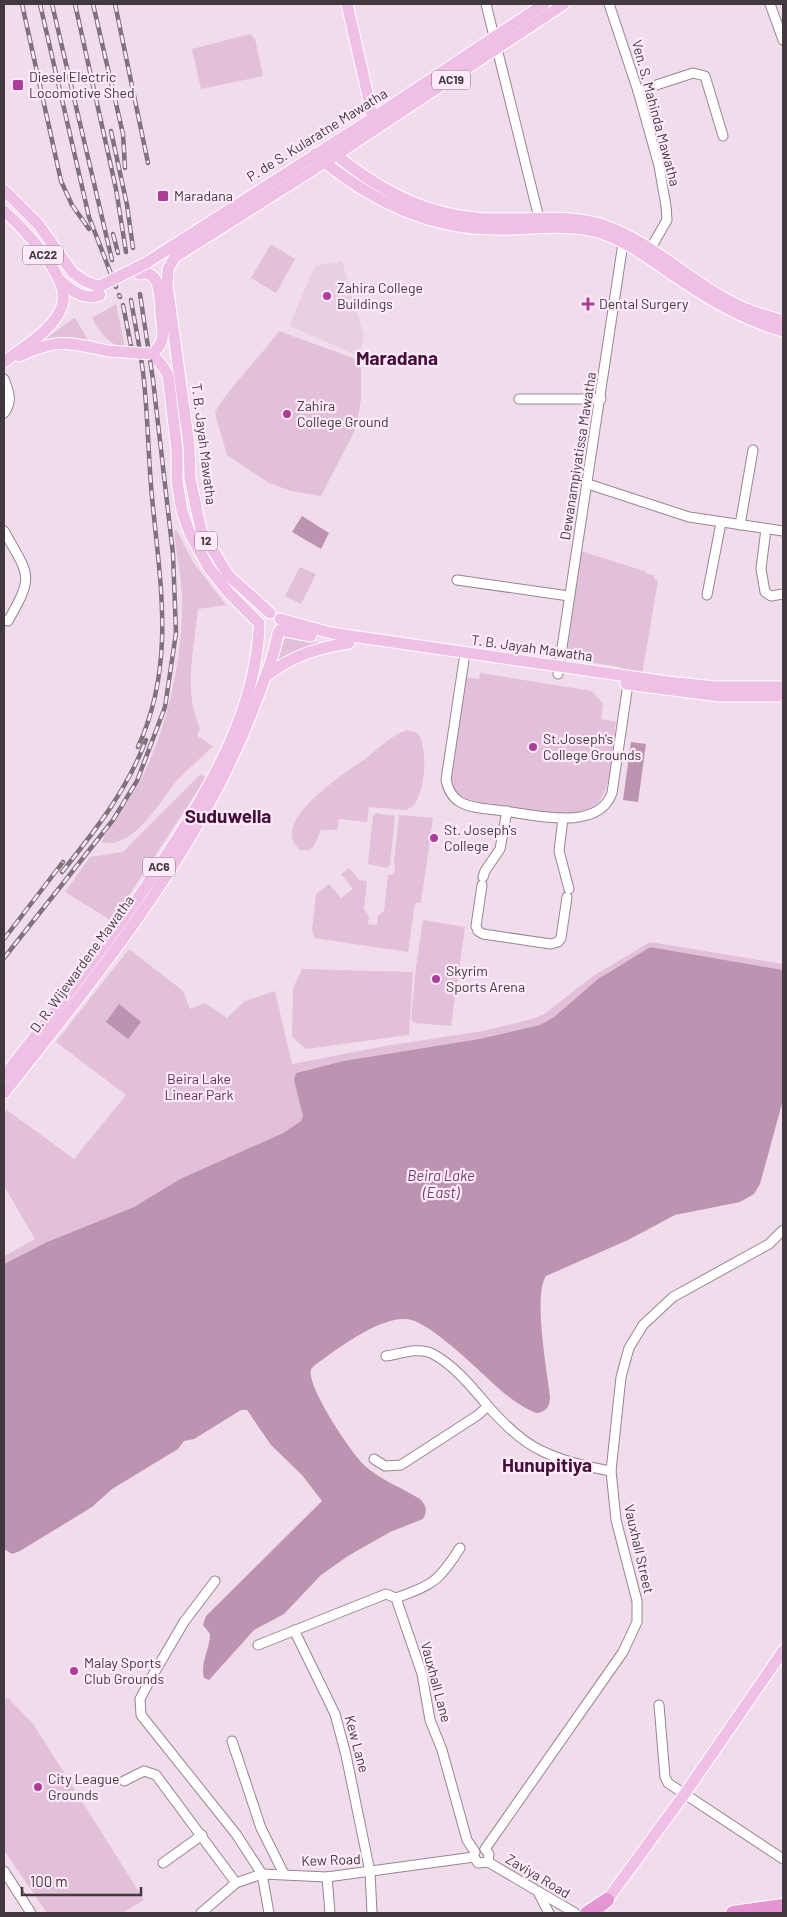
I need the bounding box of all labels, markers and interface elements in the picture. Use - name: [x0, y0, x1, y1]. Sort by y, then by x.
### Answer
- street label: Ven. S. Mahinda Mawatha: [629, 38, 684, 188]
- place label: Diesel Electric Locomotive Shed: [29, 68, 135, 101]
- road number: AC19: [432, 70, 470, 90]
- marker: Diesel Electric Locomotive Shed: [11, 78, 25, 92]
- street label: P. de S. Kularatne Mawatha: [243, 84, 390, 185]
- place label: Maradana: [174, 187, 233, 204]
- marker: Maradana: [156, 189, 170, 203]
- road number: AC22: [23, 246, 63, 264]
- place label: Zahira College Buildings: [337, 279, 423, 312]
- marker: Zahira College Buildings: [321, 290, 333, 302]
- place label: Dental Surgery: [599, 295, 689, 312]
- marker: Dental Surgery: [581, 297, 595, 311]
- district label: Maradana: [356, 346, 438, 369]
- street label: Dewanampiyatissa Mawatha: [556, 371, 599, 541]
- street label: T. B. Jayah Mawatha: [189, 382, 220, 506]
- place label: Zahira College Ground: [297, 397, 389, 430]
- marker: Zahira College Ground: [281, 408, 293, 420]
- road number: 12: [195, 532, 217, 550]
- street label: T. B. Jayah Mawatha: [470, 631, 594, 664]
- place label: St.Joseph's College Grounds: [543, 730, 642, 763]
- marker: St.Joseph's College Grounds: [527, 741, 539, 753]
- district label: Suduwella: [185, 804, 271, 827]
- place label: St. Joseph's College: [444, 821, 517, 854]
- marker: St. Joseph's College: [428, 832, 440, 844]
- road number: AC6: [143, 858, 175, 876]
- street label: D. R. Wijewardene Mawatha: [26, 892, 137, 1036]
- place label: Skyrim Sports Arena: [446, 962, 525, 995]
- marker: Skyrim Sports Arena: [430, 973, 442, 985]
- park label: Beira Lake Linear Park: [165, 1070, 233, 1103]
- water label: Beira Lake (East): [407, 1166, 475, 1201]
- district label: Hunupitiya: [502, 1453, 592, 1476]
- street label: Vauxhall Street: [621, 1503, 658, 1595]
- street label: Vauxhall Lane: [418, 1640, 455, 1724]
- place label: Malay Sports Club Grounds: [84, 1654, 164, 1687]
- marker: Malay Sports Club Grounds: [68, 1665, 80, 1677]
- street label: Kew Lane: [342, 1713, 373, 1774]
- place label: City League Grounds: [48, 1770, 119, 1803]
- marker: City League Grounds: [32, 1781, 44, 1793]
- street label: Kew Road: [301, 1850, 361, 1869]
- street label: Zaviya Road: [503, 1850, 574, 1901]
- scale bar: [22, 1864, 141, 1896]
- text: 100 m: [30, 1872, 68, 1890]

